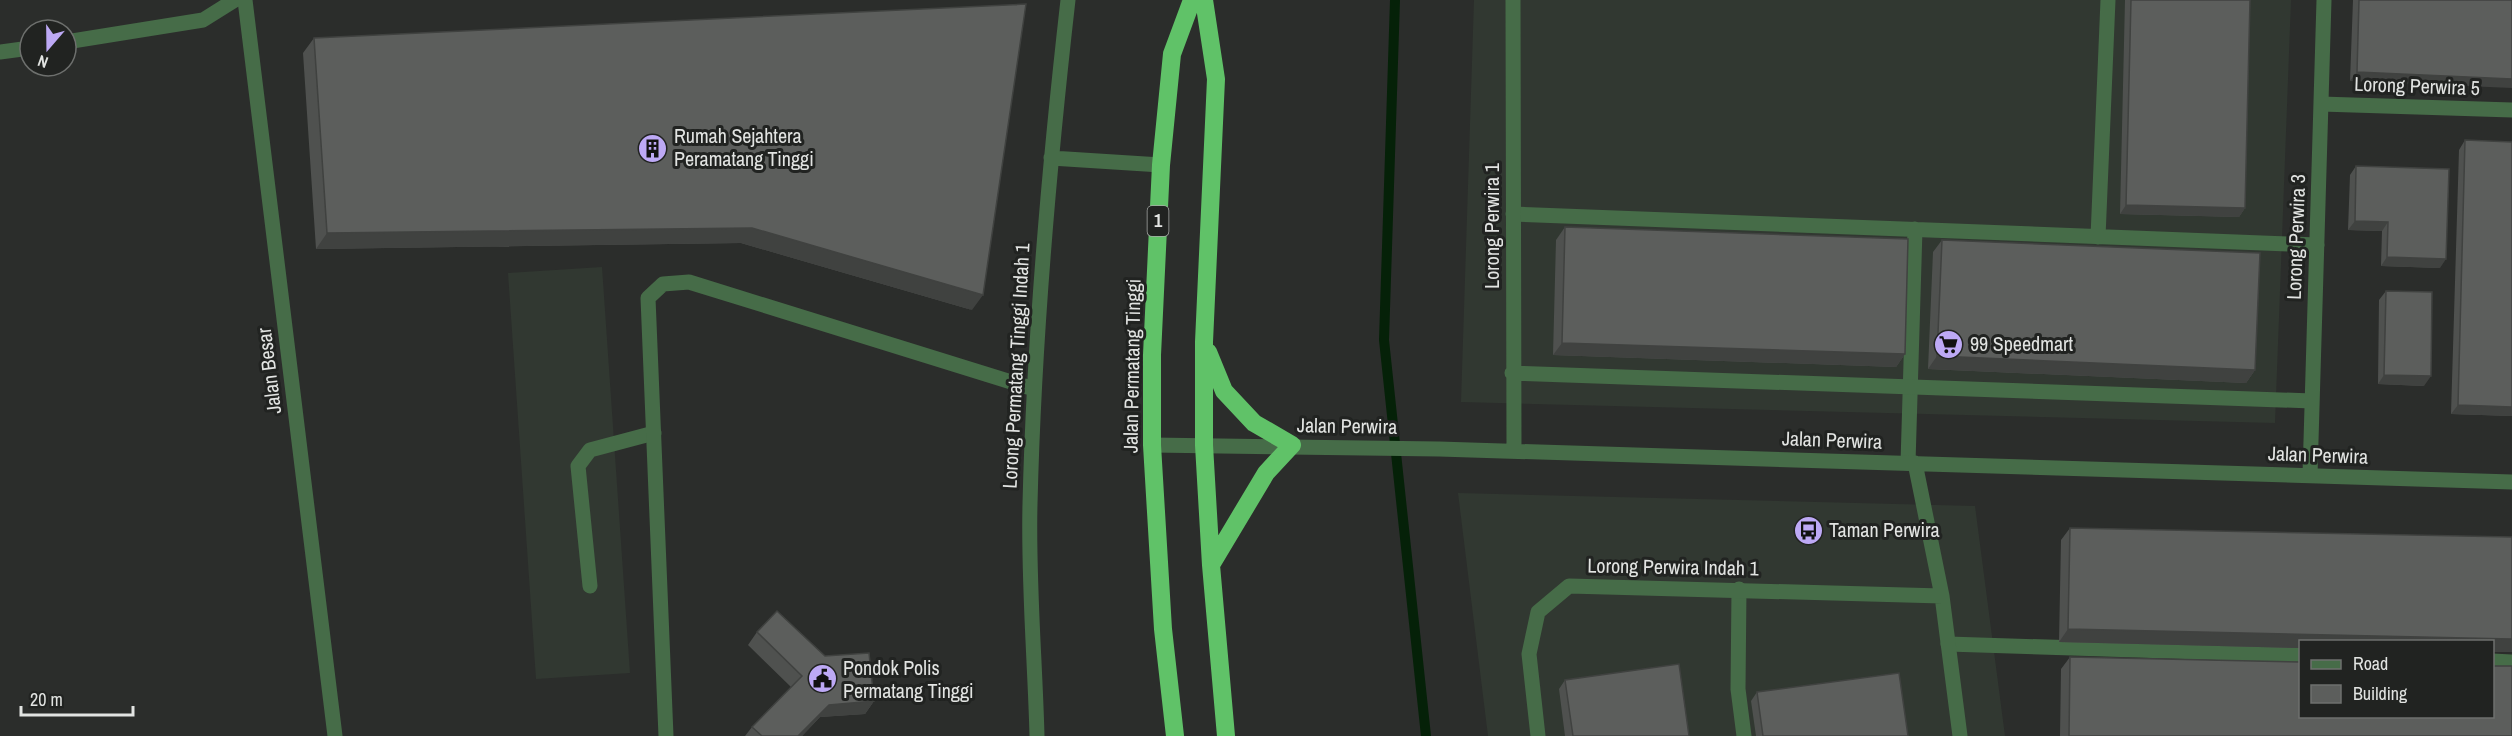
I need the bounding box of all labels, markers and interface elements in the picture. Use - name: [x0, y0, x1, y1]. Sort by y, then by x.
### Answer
- north arrow: [18, 18, 78, 78]
- text: N: [35, 50, 51, 74]
- street label: Lorong Perwira 5: [2354, 70, 2480, 101]
- place label: Rumah Sejahtera Peramatang Tinggi: [674, 122, 814, 172]
- building icon: Rumah Sejahtera Peramatang Tinggi: [637, 132, 669, 164]
- street label: Lorong Perwira 1: [1478, 163, 1505, 289]
- street label: Lorong Perwira 3: [2280, 174, 2311, 300]
- road number: 1: [1148, 206, 1168, 236]
- street label: Lorong Permatang Tinggi Indah 1: [996, 243, 1035, 489]
- street label: Jalan Permatang Tinggi: [1116, 279, 1147, 453]
- street label: Jalan Besar: [250, 326, 287, 416]
- supermarket icon: 99 Speedmart: [1933, 328, 1965, 360]
- place label: 99 Speedmart: [1970, 330, 2073, 357]
- street label: Jalan Perwira: [1297, 411, 1397, 440]
- street label: Jalan Perwira: [1781, 424, 1883, 455]
- street label: Jalan Perwira: [2267, 439, 2369, 470]
- bus stop icon: Taman Perwira: [1792, 514, 1824, 546]
- place label: Taman Perwira: [1829, 516, 1940, 543]
- street label: Lorong Perwira Indah 1: [1587, 552, 1759, 581]
- legend: [2299, 640, 2494, 718]
- text: Road: [2353, 651, 2388, 676]
- place label: Pondok Polis Permatang Tinggi: [843, 654, 974, 704]
- public building icon: Pondok Polis Permatang Tinggi: [806, 663, 838, 695]
- scale bar: [21, 679, 134, 717]
- text: Building: [2353, 681, 2408, 706]
- text: 20 m: [30, 687, 63, 712]

